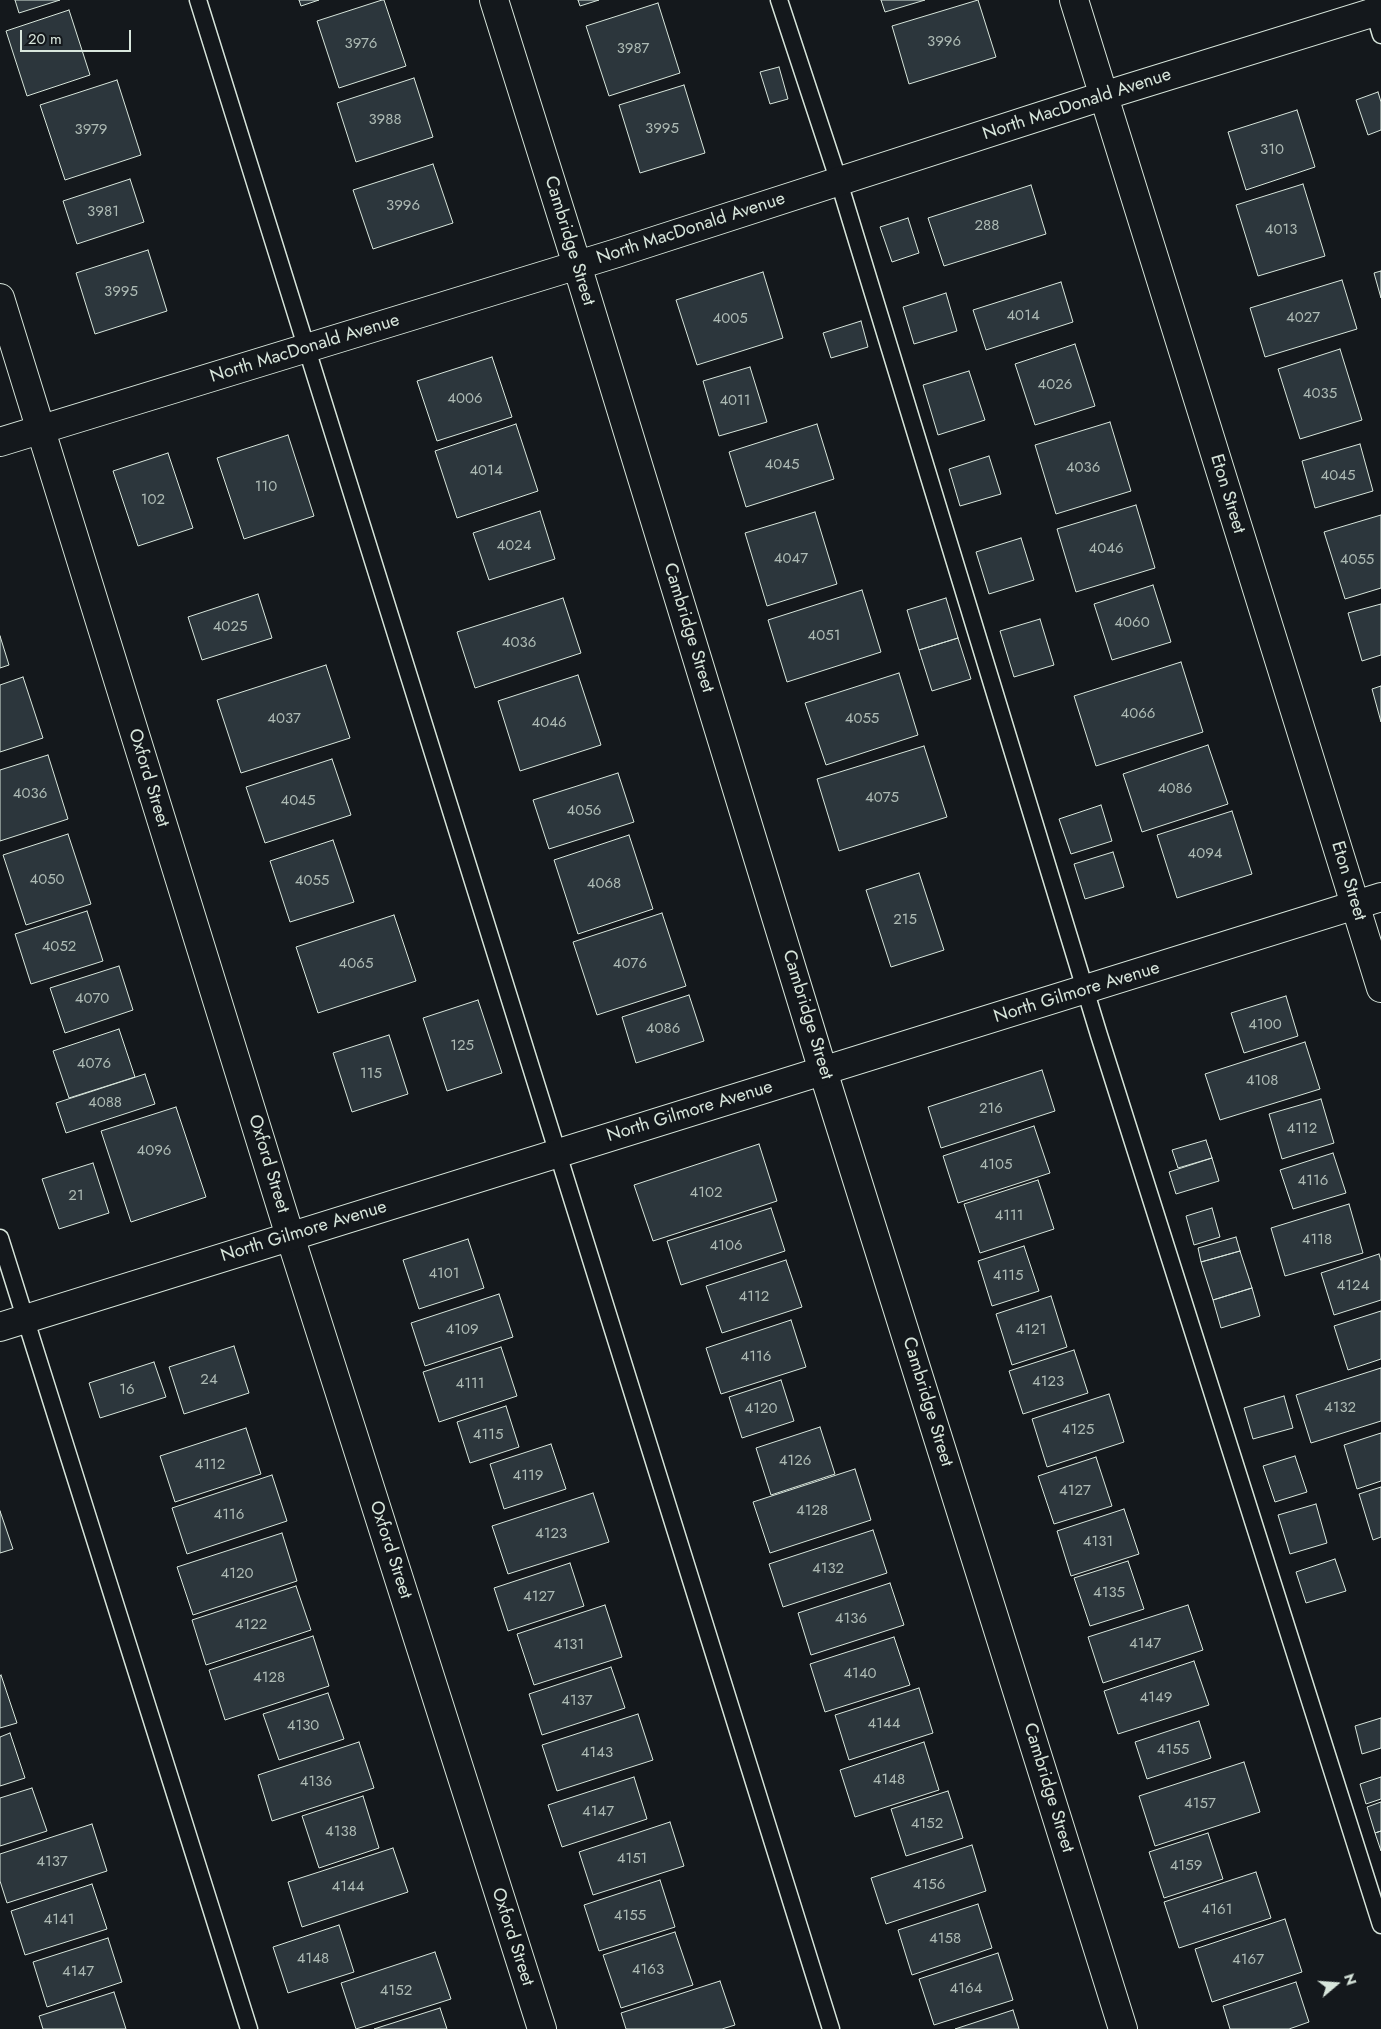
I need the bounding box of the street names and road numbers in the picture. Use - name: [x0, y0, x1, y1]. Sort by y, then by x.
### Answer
- street label: North MacDonald Avenue: [980, 64, 1174, 146]
- street label: Cambridge Street: [539, 174, 599, 308]
- street label: North MacDonald Avenue: [594, 188, 788, 270]
- street label: North MacDonald Avenue: [208, 310, 402, 388]
- street label: Eton Street: [1205, 452, 1249, 536]
- street label: Cambridge Street: [658, 561, 718, 695]
- street label: Oxford Street: [123, 726, 173, 830]
- street label: Eton Street: [1326, 839, 1370, 923]
- street label: Cambridge Street: [777, 948, 837, 1082]
- street label: North Gilmore Avenue: [991, 957, 1163, 1029]
- street label: North Gilmore Avenue: [604, 1076, 776, 1148]
- street label: Oxford Street: [243, 1112, 293, 1216]
- street label: North Gilmore Avenue: [218, 1196, 390, 1268]
- street label: Cambridge Street: [897, 1335, 957, 1469]
- street label: Oxford Street: [364, 1498, 416, 1602]
- street label: Cambridge Street: [1018, 1721, 1078, 1855]
- street label: Oxford Street: [486, 1885, 538, 1989]

